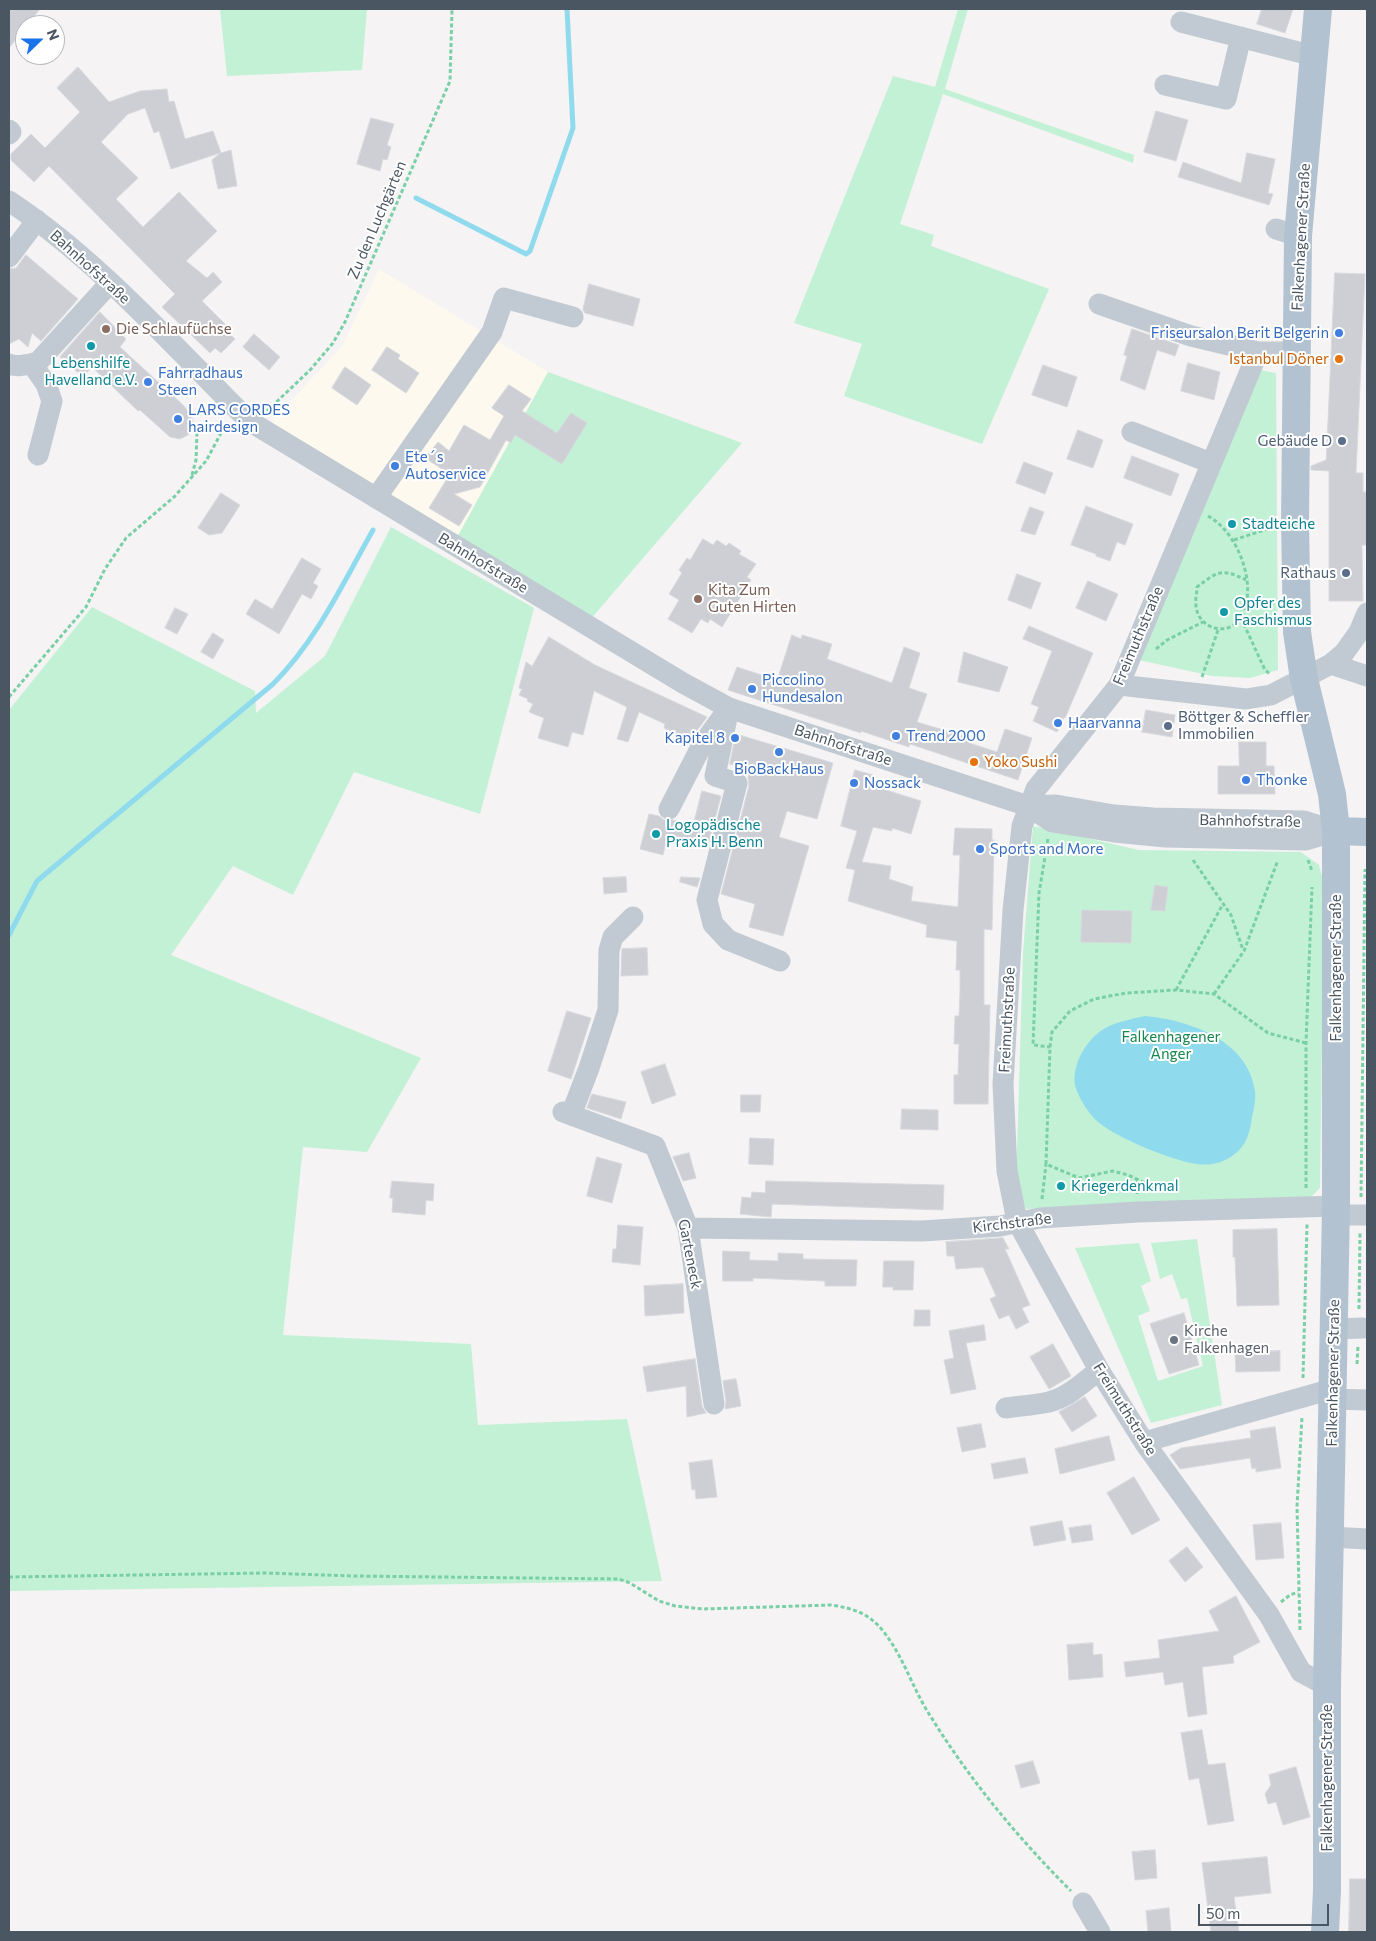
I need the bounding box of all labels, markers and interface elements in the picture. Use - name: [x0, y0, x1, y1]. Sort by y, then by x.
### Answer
- north arrow: [15, 15, 65, 65]
- text: N: [44, 27, 63, 43]
- street label: Zu den Luchgärten: [344, 158, 410, 282]
- street label: Falkenhagener Straße: [1288, 163, 1314, 311]
- street label: Bahnhofstraße: [46, 226, 134, 308]
- place label: Die Schlaufüchse: [116, 320, 232, 338]
- marker: Die Schlaufüchse: [100, 323, 112, 335]
- place label: Friseursalon Berit Belgerin: [1151, 324, 1329, 342]
- marker: Friseursalon Berit Belgerin: [1333, 327, 1345, 339]
- marker: Lebenshilfe Havelland e.V.: [85, 340, 97, 352]
- place label: Istanbul Döner: [1229, 350, 1329, 368]
- marker: Istanbul Döner: [1333, 353, 1345, 365]
- place label: Lebenshilfe Havelland e.V.: [44, 354, 138, 389]
- place label: Fahrradhaus Steen: [158, 364, 243, 399]
- marker: Fahrradhaus Steen: [142, 376, 154, 388]
- place label: LARS CORDES hairdesign: [188, 401, 290, 436]
- marker: LARS CORDES hairdesign: [172, 413, 184, 425]
- place label: Gebäude D: [1258, 432, 1332, 450]
- marker: Gebäude D: [1336, 435, 1348, 447]
- place label: Ete´s Autoservice: [405, 448, 486, 483]
- marker: Ete´s Autoservice: [389, 460, 401, 472]
- place label: Stadteiche: [1242, 515, 1315, 533]
- marker: Stadteiche: [1226, 518, 1238, 530]
- street label: Bahnhofstraße: [435, 529, 531, 597]
- place label: Rathaus: [1280, 564, 1336, 582]
- marker: Rathaus: [1340, 567, 1352, 579]
- place label: Kita Zum Guten Hirten: [708, 581, 796, 616]
- street label: Freimuthstraße: [1109, 584, 1167, 688]
- marker: Kita Zum Guten Hirten: [692, 593, 704, 605]
- place label: Opfer des Faschismus: [1234, 594, 1312, 629]
- marker: Opfer des Faschismus: [1218, 606, 1230, 618]
- place label: Piccolino Hundesalon: [762, 671, 843, 706]
- marker: Piccolino Hundesalon: [746, 683, 758, 695]
- place label: Böttger & Scheffler Immobilien: [1178, 708, 1309, 743]
- place label: Haarvanna: [1068, 714, 1141, 732]
- marker: Haarvanna: [1052, 717, 1064, 729]
- marker: Böttger & Scheffler Immobilien: [1162, 720, 1174, 732]
- street label: Bahnhofstraße: [792, 721, 894, 769]
- place label: Trend 2000: [906, 727, 986, 745]
- place label: Kapitel 8: [665, 729, 725, 747]
- marker: Trend 2000: [890, 730, 902, 742]
- marker: Kapitel 8: [729, 732, 741, 744]
- marker: BioBackHaus: [773, 746, 785, 758]
- place label: Yoko Sushi: [984, 753, 1057, 771]
- marker: Yoko Sushi: [968, 756, 980, 768]
- place label: BioBackHaus: [734, 760, 824, 778]
- place label: Thonke: [1256, 771, 1307, 789]
- place label: Nossack: [864, 774, 921, 792]
- marker: Thonke: [1240, 774, 1252, 786]
- marker: Nossack: [848, 777, 860, 789]
- street label: Bahnhofstraße: [1199, 811, 1301, 831]
- place label: Logopädische Praxis H. Benn: [666, 816, 763, 851]
- marker: Logopädische Praxis H. Benn: [650, 828, 662, 840]
- place label: Sports and More: [990, 840, 1103, 858]
- marker: Sports and More: [974, 843, 986, 855]
- street label: Falkenhagener Straße: [1327, 894, 1345, 1042]
- street label: Freimuthstraße: [995, 967, 1019, 1073]
- park label: Falkenhagener Anger: [1121, 1028, 1221, 1063]
- place label: Kriegerdenkmal: [1071, 1177, 1178, 1195]
- marker: Kriegerdenkmal: [1055, 1180, 1067, 1192]
- street label: Kirchstraße: [972, 1209, 1052, 1237]
- street label: Garteneck: [674, 1218, 706, 1290]
- street label: Falkenhagener Straße: [1323, 1299, 1343, 1447]
- place label: Kirche Falkenhagen: [1184, 1322, 1269, 1357]
- marker: Kirche Falkenhagen: [1168, 1334, 1180, 1346]
- street label: Freimuthstraße: [1089, 1359, 1161, 1459]
- street label: Falkenhagener Straße: [1318, 1704, 1336, 1852]
- scale bar: [1201, 1894, 1332, 1926]
- text: 50 m: [1206, 1904, 1240, 1922]

